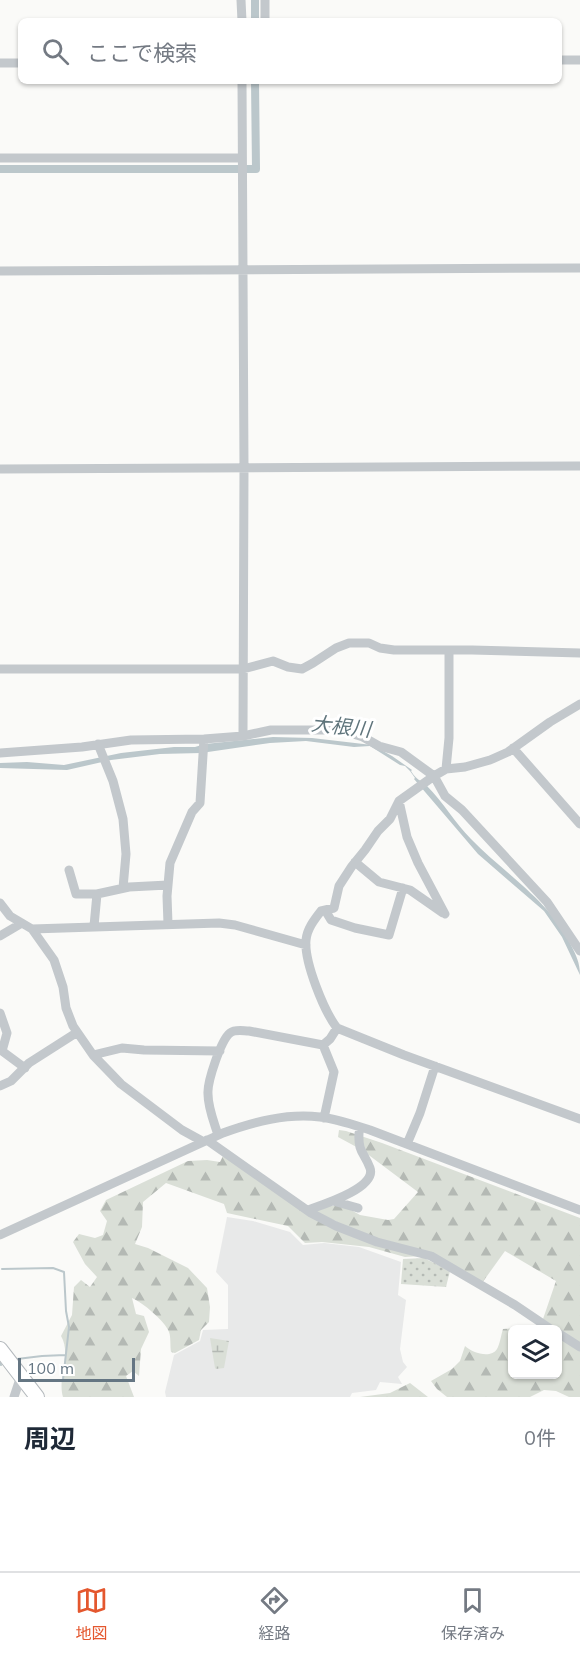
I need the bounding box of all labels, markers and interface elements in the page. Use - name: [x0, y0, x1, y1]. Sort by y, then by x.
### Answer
- search box: [18, 18, 562, 84]
- icon: search: [39, 35, 72, 68]
- text: ここで検索: [87, 39, 197, 67]
- water label: 大根川: [310, 710, 374, 742]
- map controls: [508, 1325, 562, 1379]
- button: layers: [508, 1325, 562, 1379]
- scale bar: [18, 1355, 135, 1382]
- text: 100 m: [27, 1358, 74, 1378]
- text: 周辺: [24, 1422, 76, 1455]
- text: 0件: [524, 1425, 556, 1450]
- tab: 地図: [75, 1584, 108, 1644]
- tab: 経路: [258, 1584, 291, 1644]
- tab: 保存済み: [441, 1584, 505, 1644]

